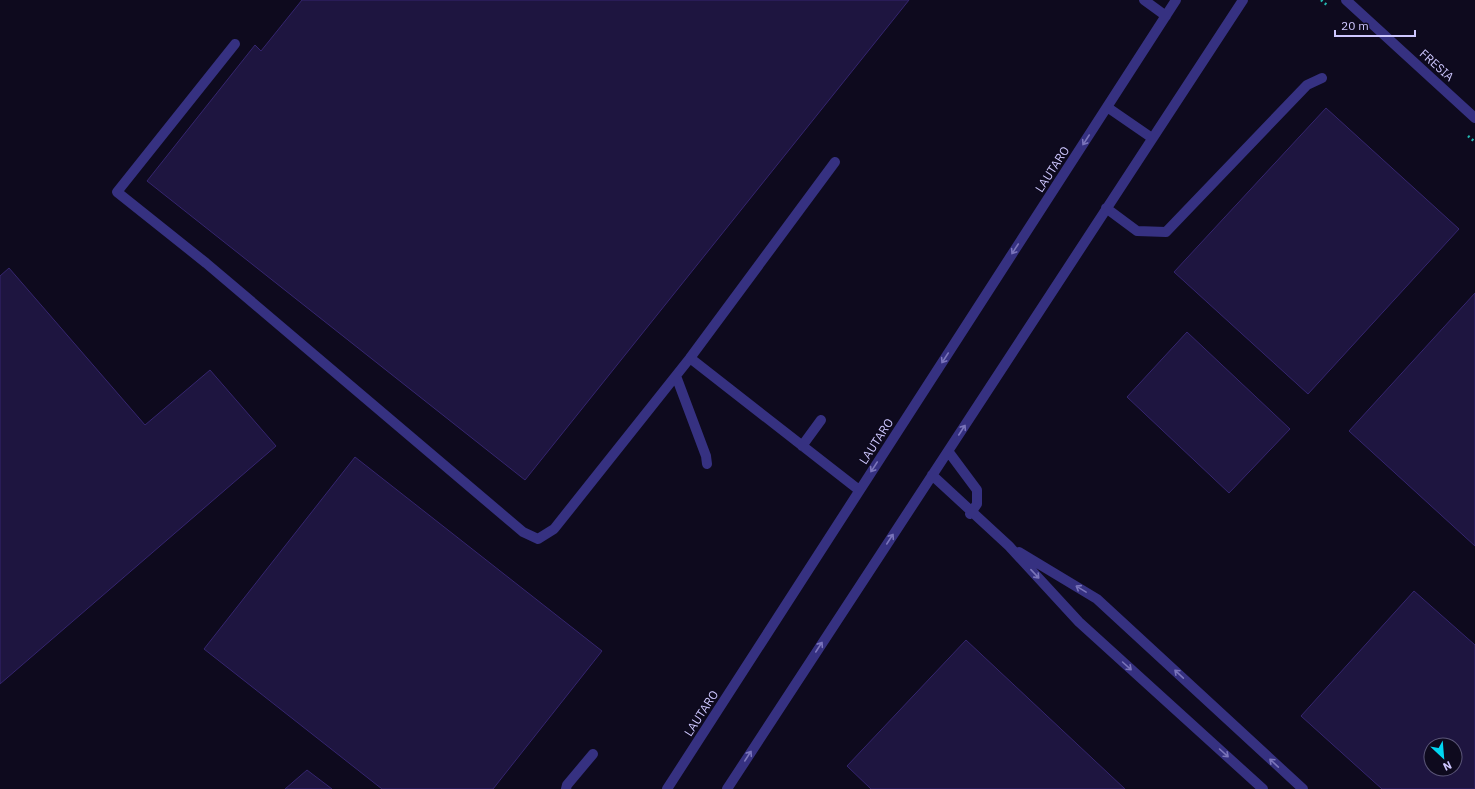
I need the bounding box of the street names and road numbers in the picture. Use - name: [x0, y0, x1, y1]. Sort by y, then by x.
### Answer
- street label: FRESIA: [1417, 46, 1457, 84]
- street label: LAUTARO: [1032, 143, 1072, 195]
- street label: LAUTARO: [856, 415, 896, 467]
- street label: LAUTARO: [681, 687, 721, 739]

